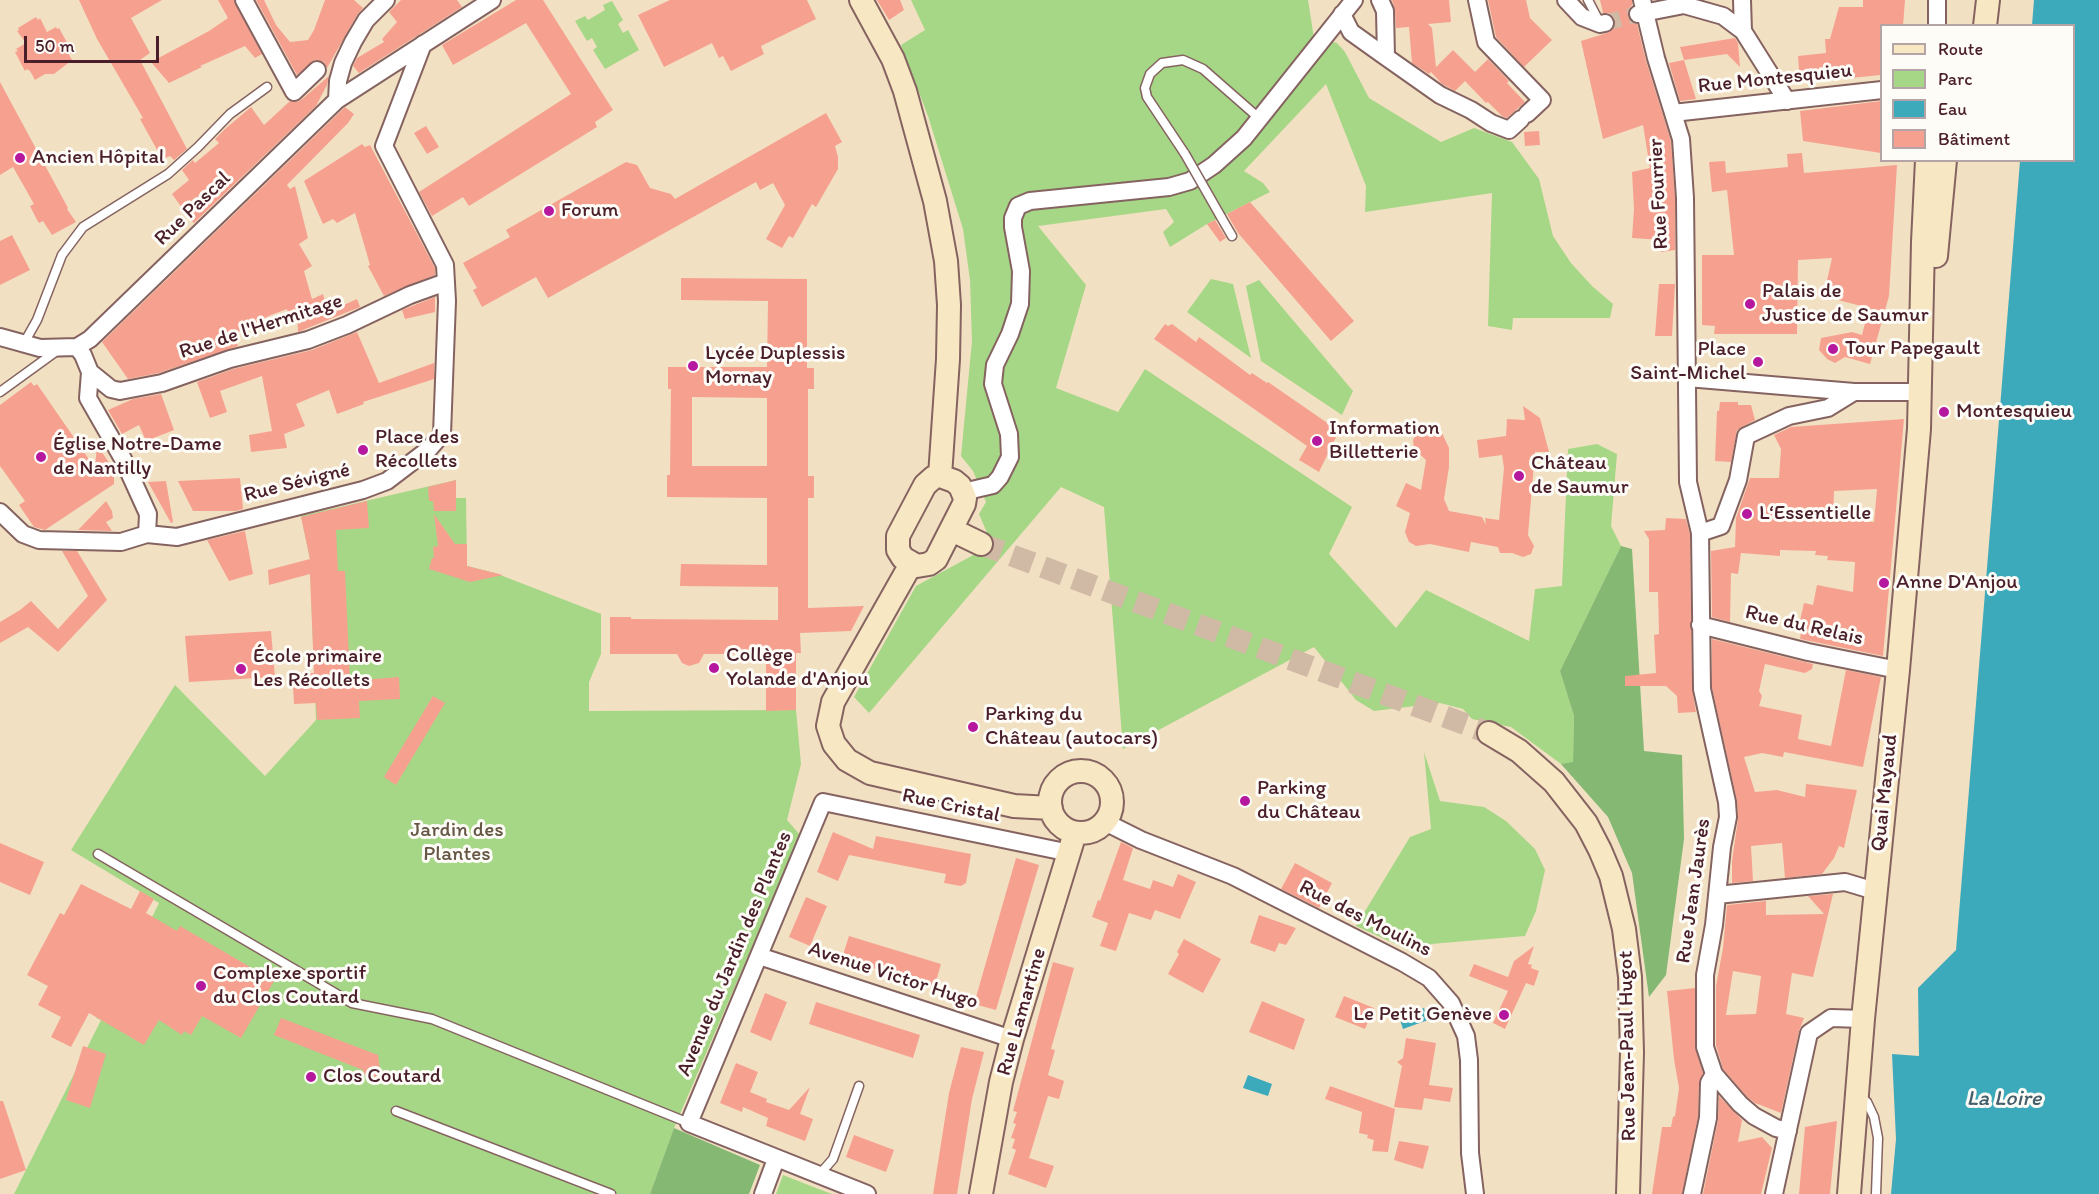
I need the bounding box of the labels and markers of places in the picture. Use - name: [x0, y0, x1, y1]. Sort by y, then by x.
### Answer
- place label: Ancien Hôpital: [32, 145, 165, 171]
- marker: Ancien Hôpital: [13, 151, 27, 165]
- place label: Forum: [561, 198, 619, 224]
- marker: Forum: [542, 204, 556, 218]
- place label: Palais de Justice de Saumur: [1762, 279, 1929, 329]
- marker: Palais de Justice de Saumur: [1743, 297, 1757, 311]
- place label: Tour Papegault: [1845, 336, 1980, 362]
- place label: Place Saint-Michel: [1630, 337, 1746, 387]
- place label: Lycée Duplessis Mornay: [705, 341, 845, 391]
- marker: Tour Papegault: [1826, 342, 1840, 356]
- marker: Place Saint-Michel: [1751, 355, 1765, 369]
- marker: Lycée Duplessis Mornay: [686, 359, 700, 373]
- place label: Montesquieu: [1956, 399, 2072, 425]
- marker: Montesquieu: [1937, 405, 1951, 419]
- place label: Information Billetterie: [1329, 416, 1440, 466]
- place label: Place des Récollets: [375, 425, 459, 475]
- place label: Église Notre-Dame de Nantilly: [53, 432, 222, 482]
- marker: Information Billetterie: [1310, 434, 1324, 448]
- marker: Place des Récollets: [356, 443, 370, 457]
- marker: Église Notre-Dame de Nantilly: [34, 450, 48, 464]
- place label: Château de Saumur: [1531, 451, 1629, 501]
- marker: Château de Saumur: [1512, 469, 1526, 483]
- place label: L‘Essentielle: [1759, 501, 1871, 527]
- marker: L‘Essentielle: [1740, 507, 1754, 521]
- place label: Anne D'Anjou: [1896, 570, 2018, 596]
- marker: Anne D'Anjou: [1877, 576, 1891, 590]
- place label: Collège Yolande d'Anjou: [726, 643, 869, 693]
- place label: École primaire Les Récollets: [253, 644, 382, 694]
- marker: Collège Yolande d'Anjou: [707, 661, 721, 675]
- marker: École primaire Les Récollets: [234, 662, 248, 676]
- place label: Parking du Château (autocars): [985, 702, 1158, 752]
- marker: Parking du Château (autocars): [966, 720, 980, 734]
- place label: Parking du Château: [1257, 776, 1361, 826]
- marker: Parking du Château: [1238, 794, 1252, 808]
- place label: Complexe sportif du Clos Coutard: [213, 961, 366, 1011]
- marker: Complexe sportif du Clos Coutard: [194, 979, 208, 993]
- place label: Le Petit Genève: [1353, 1002, 1492, 1028]
- marker: Le Petit Genève: [1497, 1008, 1511, 1022]
- place label: Clos Coutard: [323, 1064, 441, 1090]
- marker: Clos Coutard: [304, 1070, 318, 1084]

